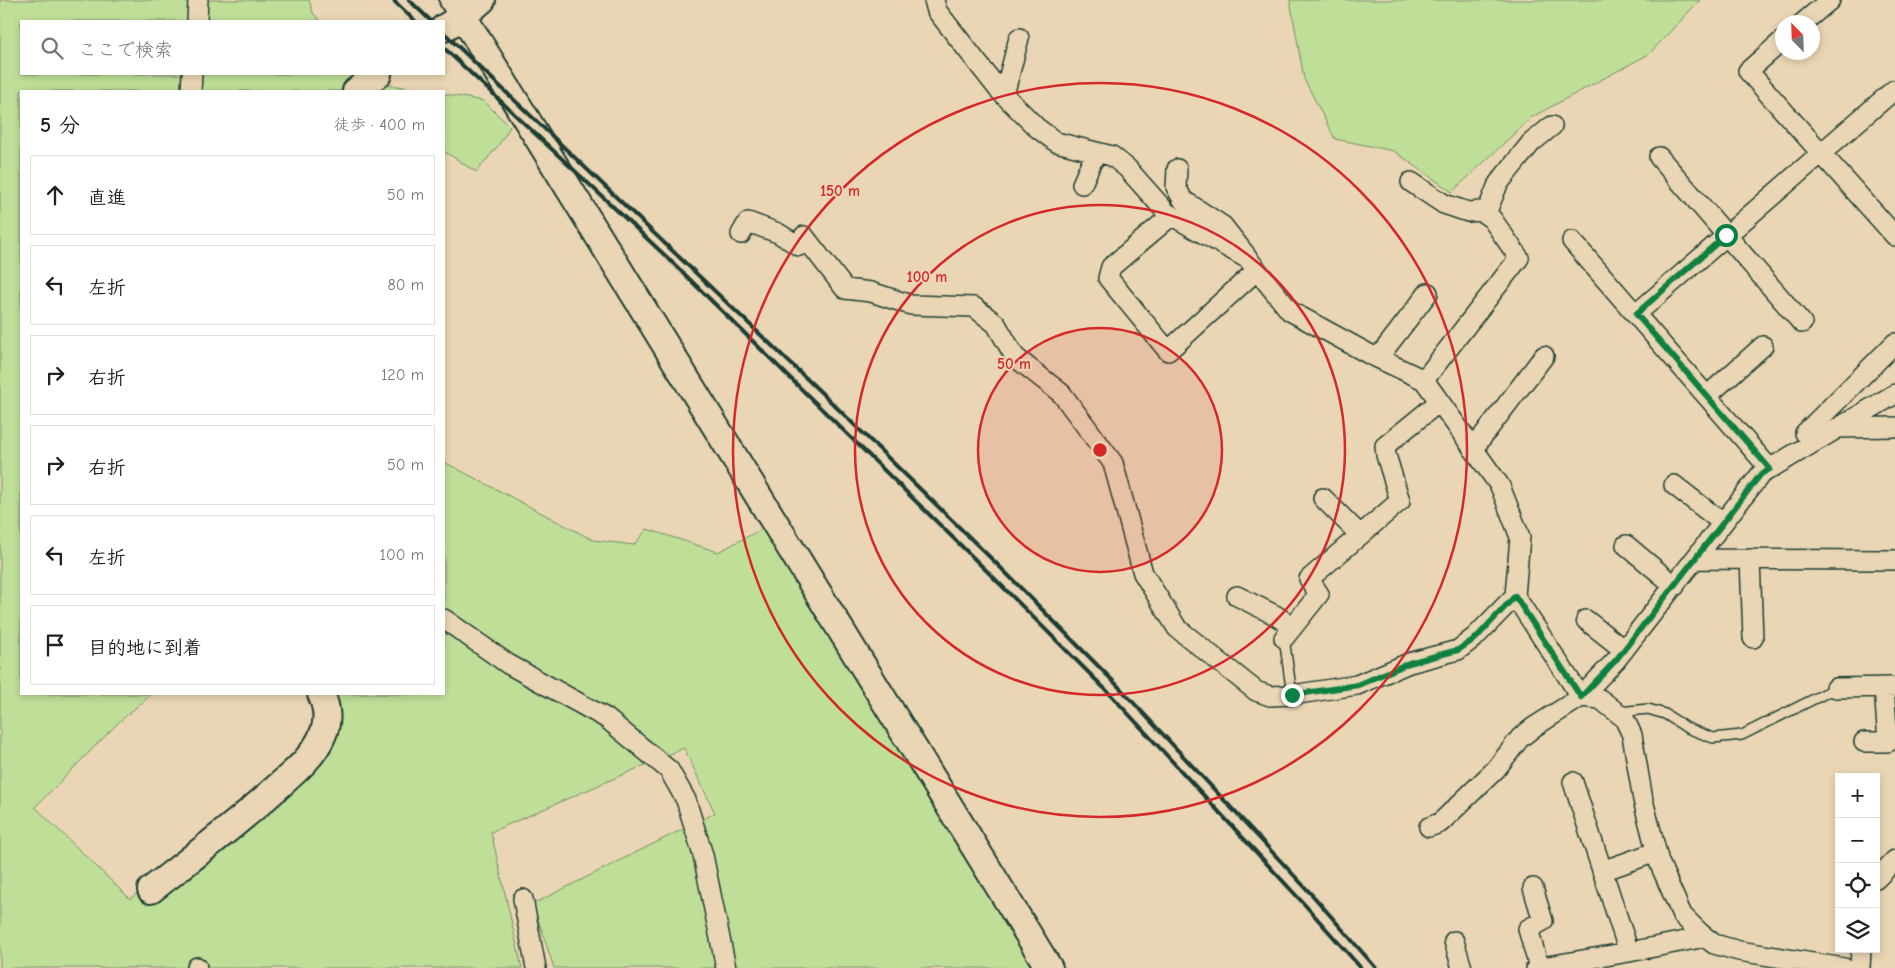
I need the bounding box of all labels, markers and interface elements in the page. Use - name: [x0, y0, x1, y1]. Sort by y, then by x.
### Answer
- north arrow: [1775, 15, 1820, 60]
- search box: [20, 20, 445, 75]
- icon: search: [38, 34, 66, 62]
- text: ここで検索: [78, 39, 173, 61]
- text: 5 分: [40, 113, 80, 137]
- text: 徒歩 · 400 m: [334, 116, 425, 134]
- icon: ahead: [41, 181, 69, 209]
- text: 150 m: [820, 182, 860, 200]
- text: 50 m: [387, 186, 424, 204]
- text: 直進: [88, 187, 126, 209]
- route start: [1715, 224, 1738, 247]
- text: 100 m: [907, 268, 947, 286]
- icon: left: [41, 271, 69, 299]
- text: 80 m: [387, 276, 424, 294]
- text: 左折: [88, 277, 126, 299]
- text: 50 m: [997, 355, 1031, 373]
- icon: right: [41, 361, 69, 389]
- text: 120 m: [381, 366, 424, 384]
- text: 右折: [88, 367, 126, 389]
- centre of rings: [1091, 441, 1109, 459]
- icon: right: [41, 451, 69, 479]
- text: 50 m: [387, 456, 424, 474]
- text: 右折: [88, 457, 126, 479]
- icon: left: [41, 541, 69, 569]
- text: 100 m: [380, 546, 424, 564]
- text: 左折: [88, 547, 126, 569]
- icon: arrive: [41, 631, 69, 659]
- text: 目的地に到着: [88, 637, 202, 659]
- route end: [1281, 684, 1304, 707]
- map controls: [1835, 773, 1880, 953]
- button: +: [1835, 773, 1880, 818]
- button: −: [1835, 818, 1880, 863]
- button: locate: [1835, 863, 1880, 908]
- button: layers: [1835, 908, 1880, 953]

